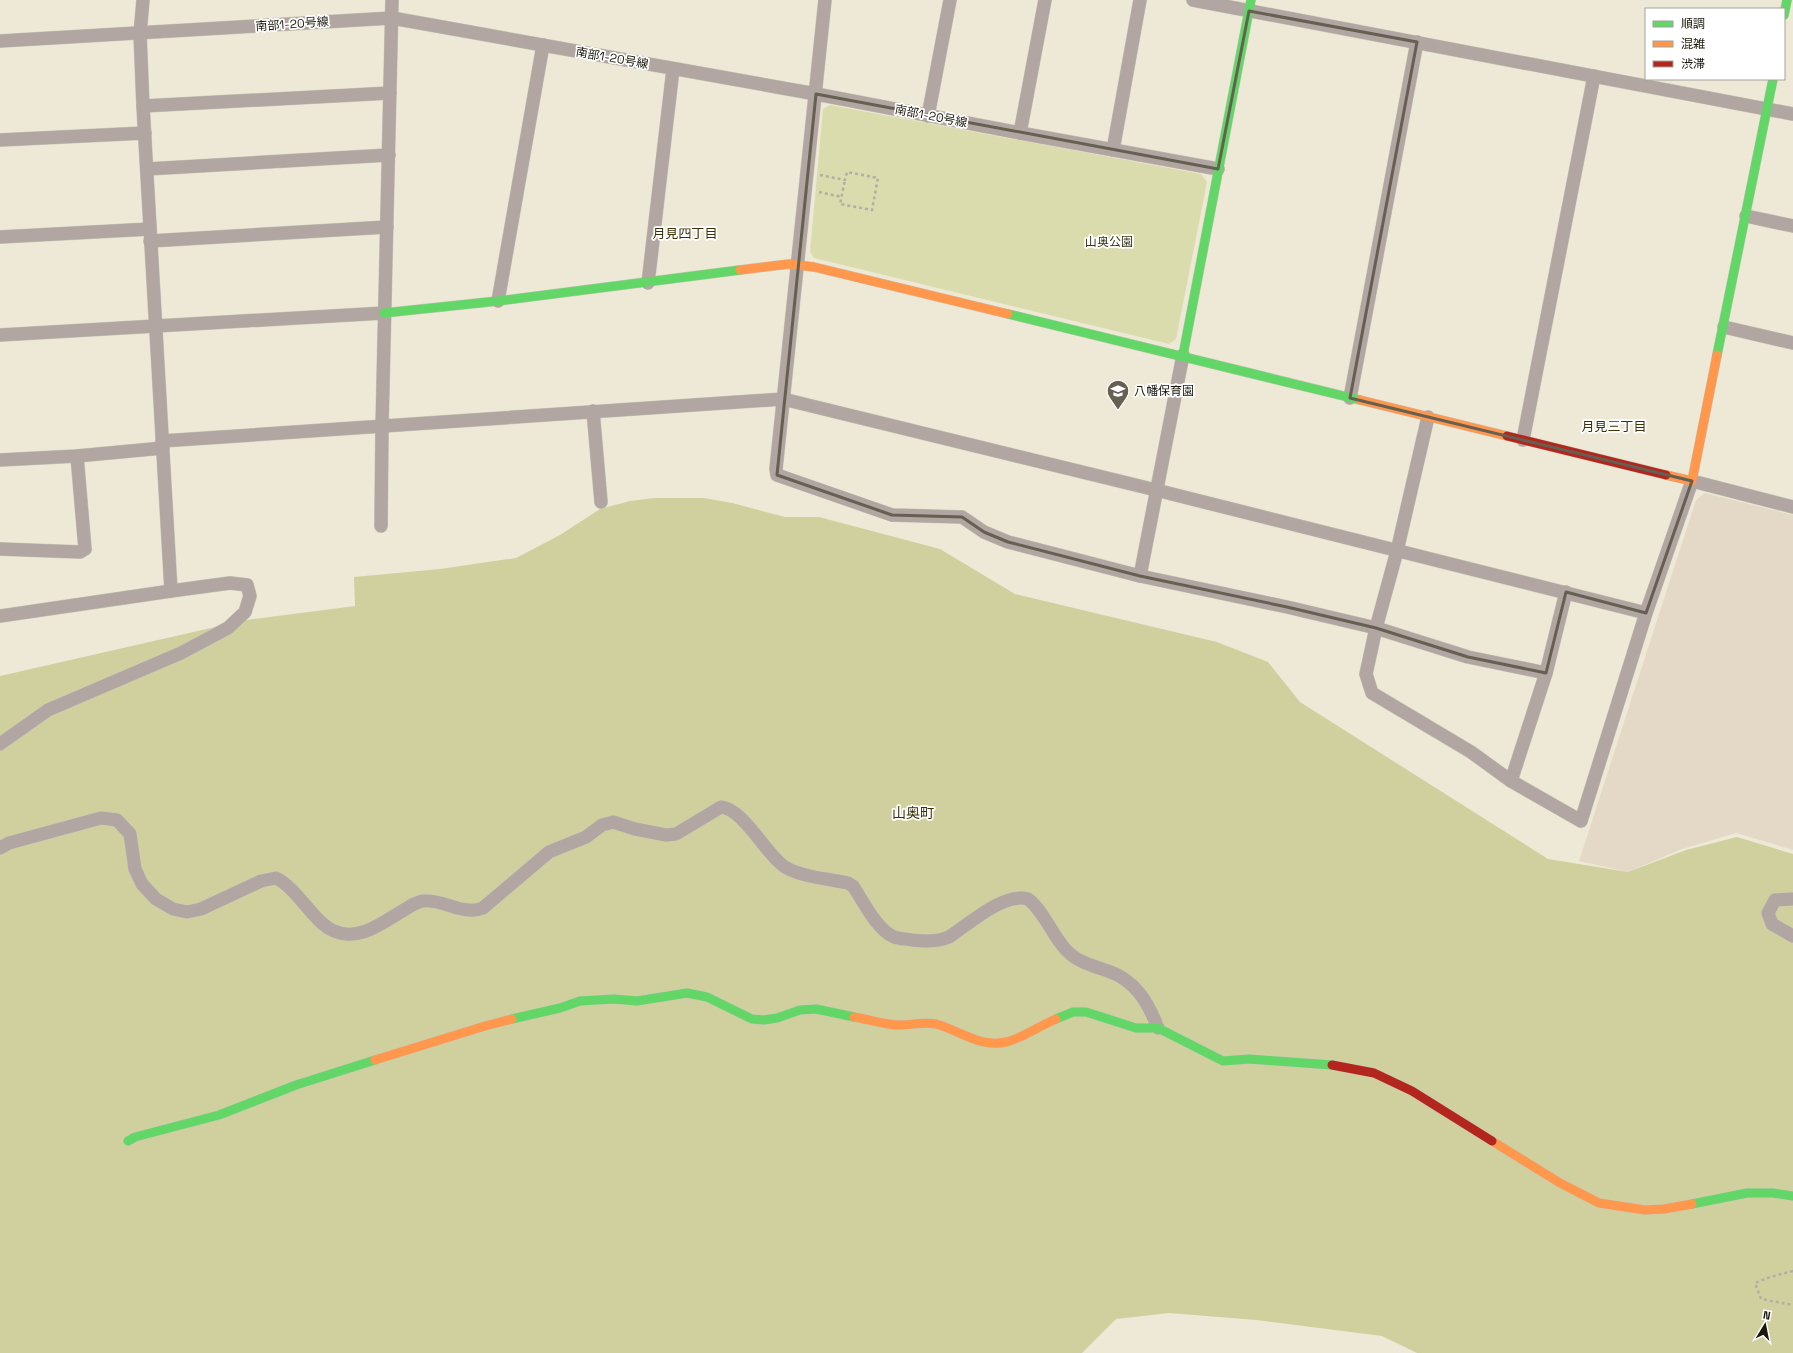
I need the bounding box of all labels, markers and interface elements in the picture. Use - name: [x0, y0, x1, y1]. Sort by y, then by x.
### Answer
- legend: [1645, 8, 1785, 80]
- street label: 南部1-20号線: [255, 13, 329, 35]
- text: 順調: [1681, 16, 1705, 32]
- text: 混雑: [1681, 36, 1705, 52]
- street label: 南部1-20号線: [574, 44, 650, 72]
- text: 渋滞: [1681, 56, 1705, 72]
- street label: 南部1-20号線: [893, 101, 969, 131]
- district label: 月見四丁目: [652, 225, 718, 242]
- park label: 山奥公園: [1085, 234, 1133, 250]
- school or university icon: 八幡保育園: [1105, 378, 1131, 411]
- place label: 八幡保育園: [1134, 383, 1194, 399]
- district label: 月見三丁目: [1581, 418, 1647, 435]
- district label: 山奥町: [892, 804, 934, 822]
- north arrow: [1745, 1305, 1785, 1345]
- text: N: [1762, 1308, 1772, 1323]

